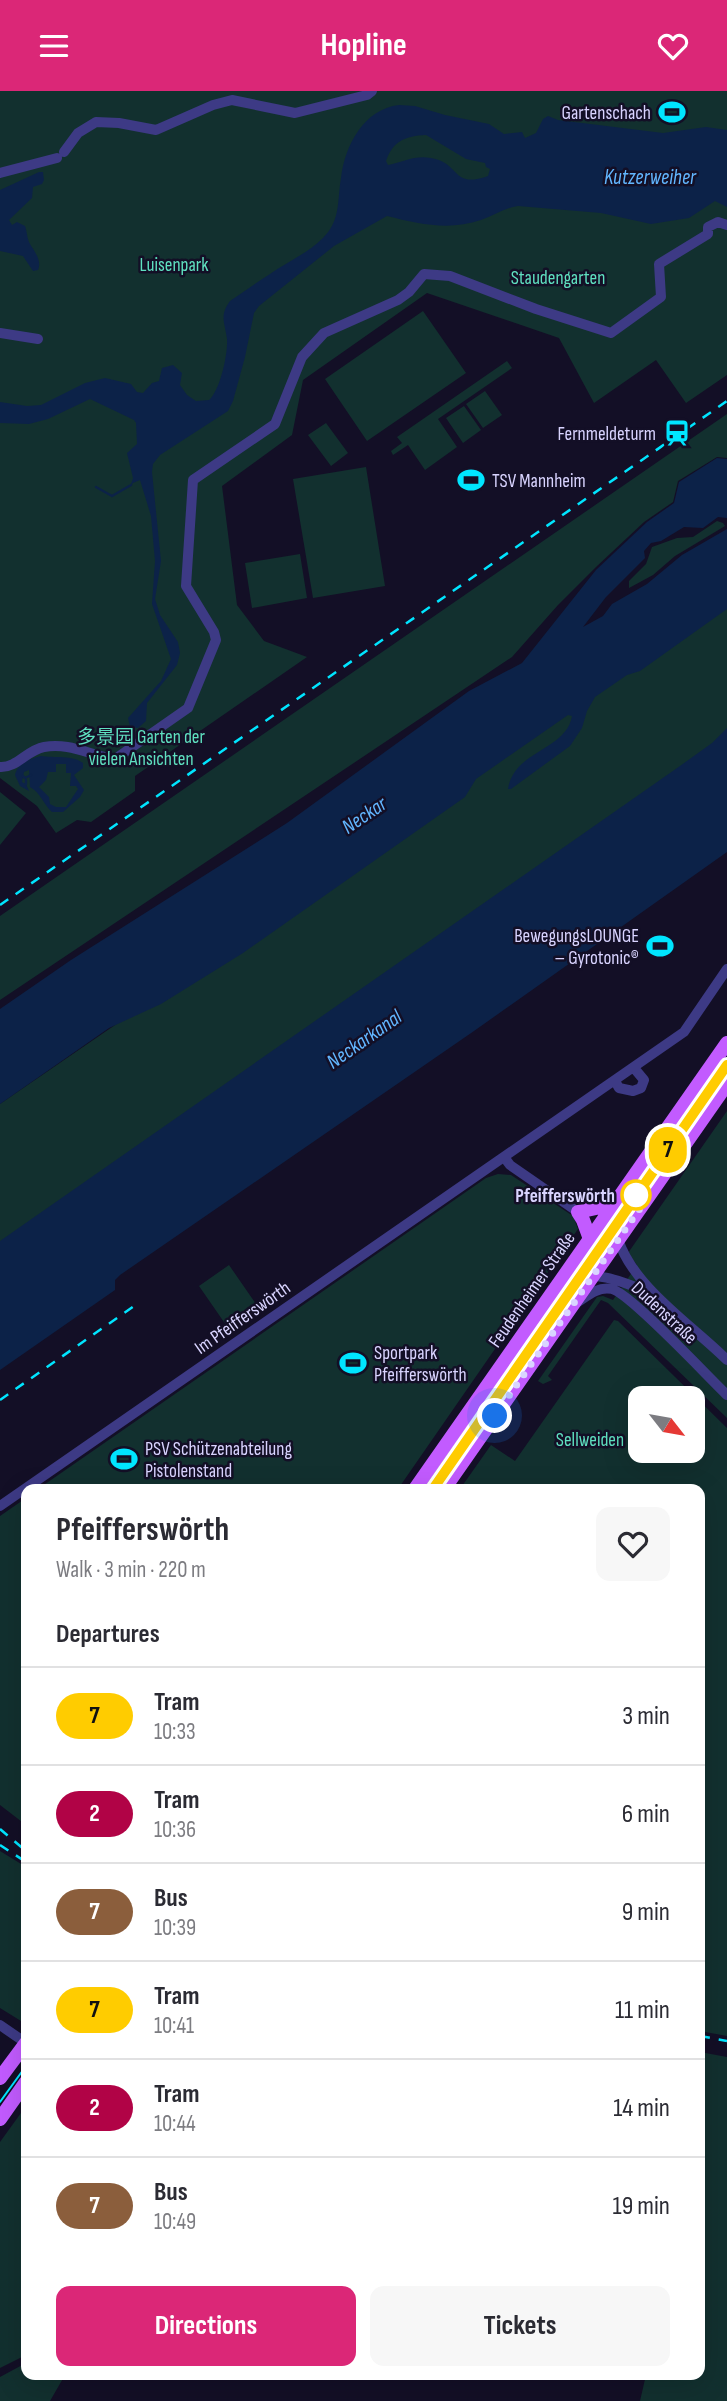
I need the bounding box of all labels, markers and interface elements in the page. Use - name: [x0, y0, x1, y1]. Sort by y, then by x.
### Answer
- text: Hopline: [320, 26, 407, 65]
- icon: menu: [35, 27, 73, 65]
- icon: heart: [654, 27, 692, 65]
- sports icon: Gartenschach: [657, 97, 687, 127]
- place label: Gartenschach: [562, 102, 651, 125]
- water label: Kutzerweiher: [604, 165, 697, 190]
- park label: Luisenpark: [140, 254, 209, 277]
- park label: Staudengarten: [511, 267, 605, 290]
- station icon: Fernmeldeturm: [662, 418, 692, 448]
- place label: Fernmeldeturm: [558, 423, 656, 446]
- sports icon: TSV Mannheim: [456, 465, 486, 495]
- place label: TSV Mannheim: [492, 470, 586, 493]
- park label: 多景园 Garten der vielen Ansichten: [77, 726, 205, 771]
- water label: Neckar: [337, 791, 392, 839]
- place label: BewegungsLOUNGE – Gyrotonic®: [514, 925, 639, 970]
- sports icon: BewegungsLOUNGE – Gyrotonic®: [645, 931, 675, 961]
- water label: Neckarkanal: [322, 1004, 408, 1074]
- line badge: 7: [645, 1127, 691, 1173]
- text: 7: [663, 1135, 673, 1164]
- marker: Pfeifferswörth: [621, 1180, 651, 1210]
- place label: Pfeifferswörth: [515, 1185, 615, 1208]
- street label: Feudenheimer Straße: [484, 1228, 581, 1352]
- street label: Im Pfeifferswörth: [191, 1277, 295, 1360]
- street label: Dudenstraße: [626, 1277, 702, 1349]
- place label: Sportpark Pfeifferswörth: [374, 1342, 467, 1387]
- sports icon: Sportpark Pfeifferswörth: [338, 1348, 368, 1378]
- north arrow: [628, 1386, 705, 1463]
- map controls: [628, 1386, 705, 1463]
- your location: [477, 1398, 512, 1433]
- park label: Sellweiden: [556, 1429, 624, 1452]
- place label: PSV Schützenabteilung Pistolenstand: [145, 1438, 292, 1483]
- sports icon: PSV Schützenabteilung Pistolenstand: [109, 1444, 139, 1474]
- button: heart: [596, 1507, 670, 1581]
- text: Pfeifferswörth: [56, 1510, 229, 1550]
- text: Walk · 3 min · 220 m: [56, 1556, 206, 1584]
- text: Departures: [56, 1619, 160, 1650]
- text: Tram: [154, 1687, 199, 1718]
- text: 7: [89, 1701, 100, 1730]
- text: 3 min: [622, 1701, 670, 1732]
- text: 10:33: [154, 1718, 196, 1746]
- text: Tram: [154, 1785, 199, 1816]
- text: 2: [89, 1799, 100, 1828]
- text: 6 min: [622, 1799, 670, 1830]
- text: 10:36: [154, 1816, 196, 1844]
- text: Bus: [154, 1883, 188, 1914]
- text: 7: [89, 1897, 100, 1926]
- text: 9 min: [622, 1897, 670, 1928]
- text: 10:39: [154, 1914, 196, 1942]
- text: Tram: [154, 1981, 199, 2012]
- text: 7: [89, 1995, 100, 2024]
- text: 11 min: [615, 1995, 670, 2026]
- text: 10:41: [154, 2012, 194, 2040]
- text: Tram: [154, 2079, 199, 2110]
- text: 2: [89, 2093, 100, 2122]
- text: 14 min: [613, 2093, 670, 2124]
- text: 10:44: [154, 2110, 196, 2138]
- text: Bus: [154, 2177, 188, 2208]
- text: 7: [89, 2191, 100, 2220]
- text: 19 min: [613, 2191, 670, 2222]
- text: 10:49: [154, 2208, 196, 2236]
- button: Directions: [56, 2286, 356, 2366]
- button: Tickets: [370, 2286, 670, 2366]

